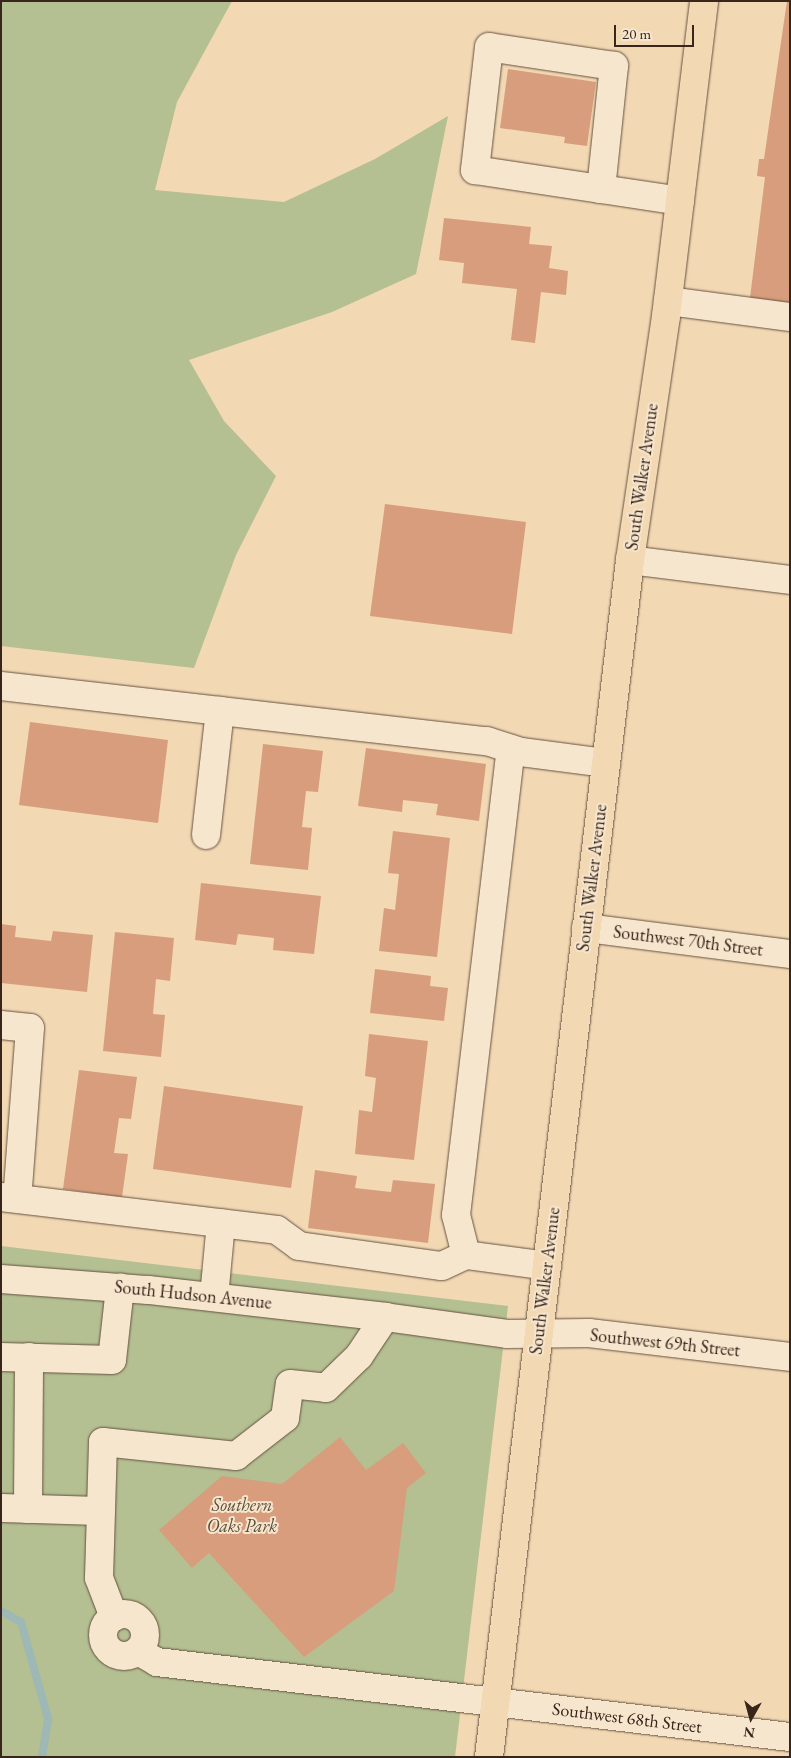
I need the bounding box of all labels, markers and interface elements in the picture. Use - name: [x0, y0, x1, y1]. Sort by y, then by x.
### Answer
- scale bar: [616, 15, 696, 47]
- text: 20 m: [622, 24, 651, 43]
- street label: South Walker Avenue: [621, 402, 663, 552]
- street label: South Walker Avenue: [572, 803, 612, 953]
- street label: Southwest 70th Street: [612, 921, 764, 961]
- street label: South Walker Avenue: [525, 1206, 565, 1356]
- street label: South Hudson Avenue: [113, 1276, 273, 1314]
- street label: Southwest 69th Street: [589, 1324, 741, 1362]
- park label: Southern Oaks Park: [207, 1495, 277, 1538]
- north arrow: [726, 1693, 776, 1743]
- street label: Southwest 68th Street: [551, 1698, 703, 1738]
- text: N: [742, 1723, 756, 1743]

